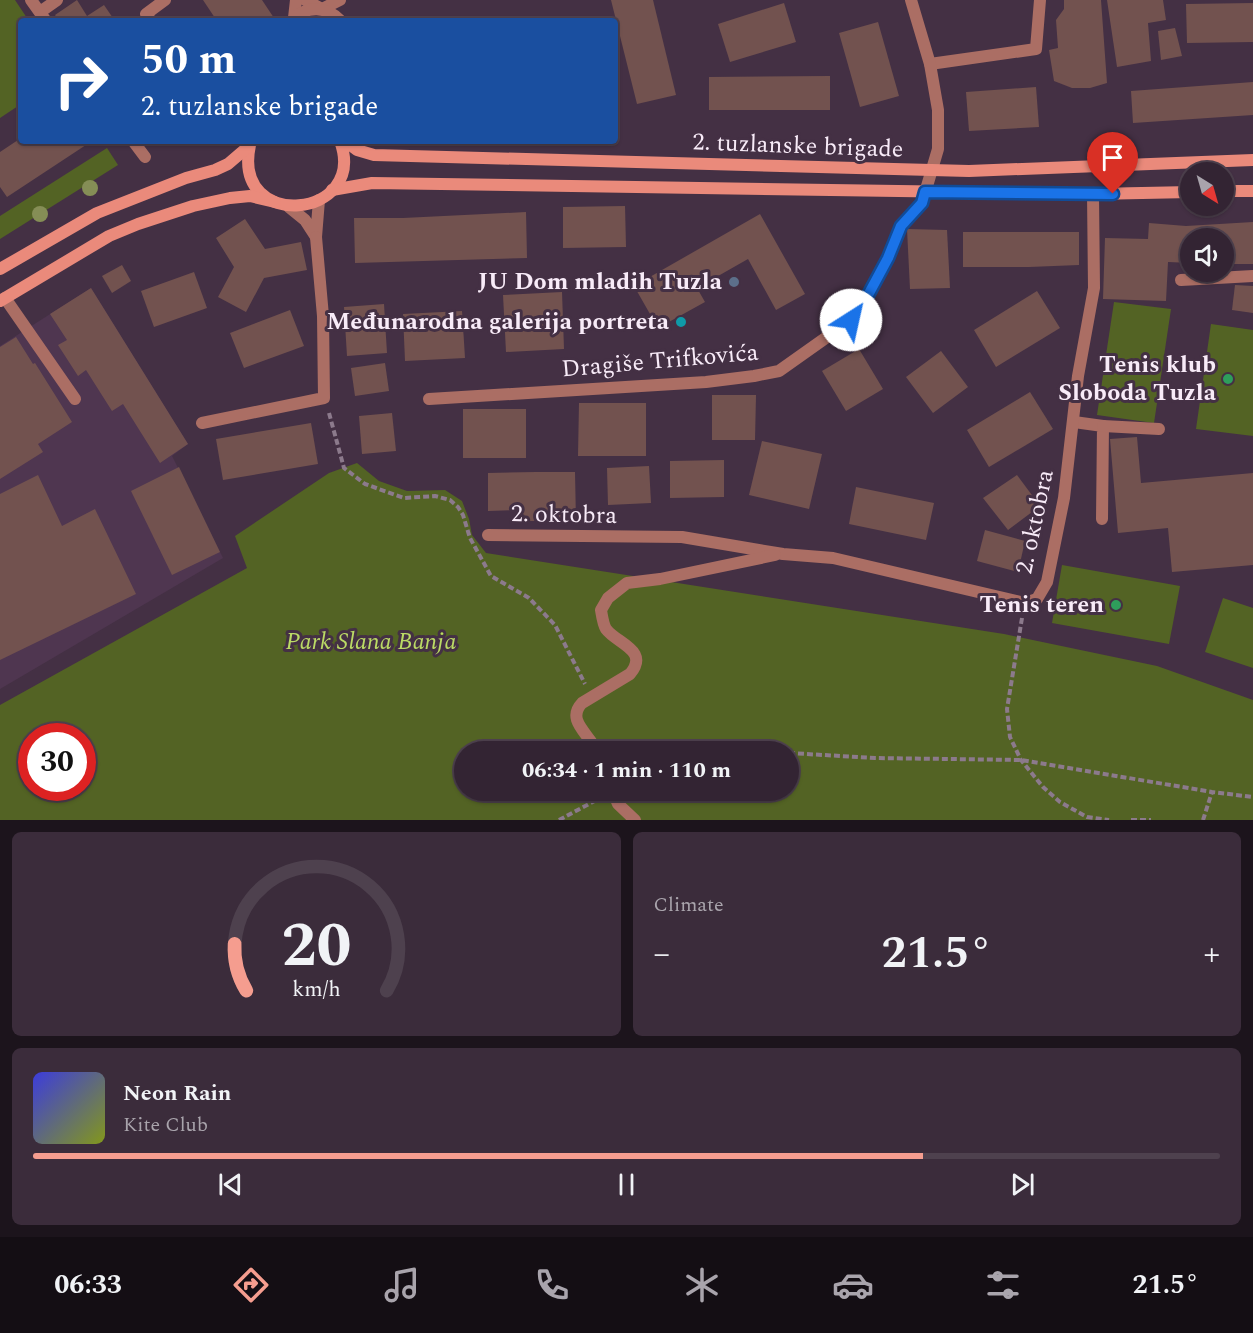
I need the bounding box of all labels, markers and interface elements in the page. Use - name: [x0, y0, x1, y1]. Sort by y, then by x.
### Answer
- text: 50 m: [141, 29, 236, 92]
- icon: right: [42, 42, 120, 120]
- text: 2. tuzlanske brigade: [141, 86, 378, 128]
- street label: 2. tuzlanske brigade: [692, 124, 904, 168]
- pin: [1087, 132, 1138, 194]
- icon: arrive: [1096, 141, 1129, 174]
- north arrow: [1180, 162, 1234, 216]
- map controls: [1180, 162, 1234, 282]
- button: sound: [1180, 228, 1234, 282]
- place label: JU Dom mladih Tuzla: [478, 264, 723, 300]
- marker: JU Dom mladih Tuzla: [727, 275, 741, 289]
- position arrow: [819, 288, 883, 352]
- place label: Međunarodna galerija portreta: [326, 304, 670, 340]
- marker: Međunarodna galerija portreta: [674, 315, 688, 329]
- street label: Dragiše Trifkovića: [560, 334, 760, 388]
- place label: Tenis klub Sloboda Tuzla: [1058, 347, 1217, 411]
- marker: Tenis klub Sloboda Tuzla: [1221, 372, 1235, 386]
- street label: 2. oktobra: [1006, 466, 1064, 578]
- street label: 2. oktobra: [511, 496, 618, 534]
- place label: Tenis teren: [979, 587, 1104, 623]
- marker: Tenis teren: [1109, 598, 1123, 612]
- park label: Park Slana Banja: [286, 624, 456, 660]
- speed limit sign: 30: [18, 723, 96, 801]
- text: 06:34 · 1 min · 110 m: [522, 754, 731, 787]
- text: Climate: [654, 890, 724, 920]
- text: 20: [281, 899, 351, 994]
- text: 21.5°: [882, 919, 992, 988]
- text: −: [654, 929, 670, 979]
- text: +: [1203, 929, 1220, 979]
- text: km/h: [292, 973, 340, 1006]
- text: Neon Rain: [123, 1077, 231, 1110]
- text: Kite Club: [123, 1110, 208, 1140]
- icon: previous: [214, 1168, 247, 1201]
- icon: pause: [610, 1168, 643, 1201]
- icon: next: [1006, 1168, 1039, 1201]
- text: 06:33: [54, 1264, 122, 1306]
- icon: directions: [230, 1264, 272, 1306]
- icon: music: [381, 1264, 423, 1306]
- icon: phone: [531, 1264, 573, 1306]
- icon: climate: [681, 1264, 723, 1306]
- icon: car: [832, 1264, 874, 1306]
- icon: filters: [982, 1264, 1024, 1306]
- text: 21.5°: [1133, 1264, 1199, 1306]

